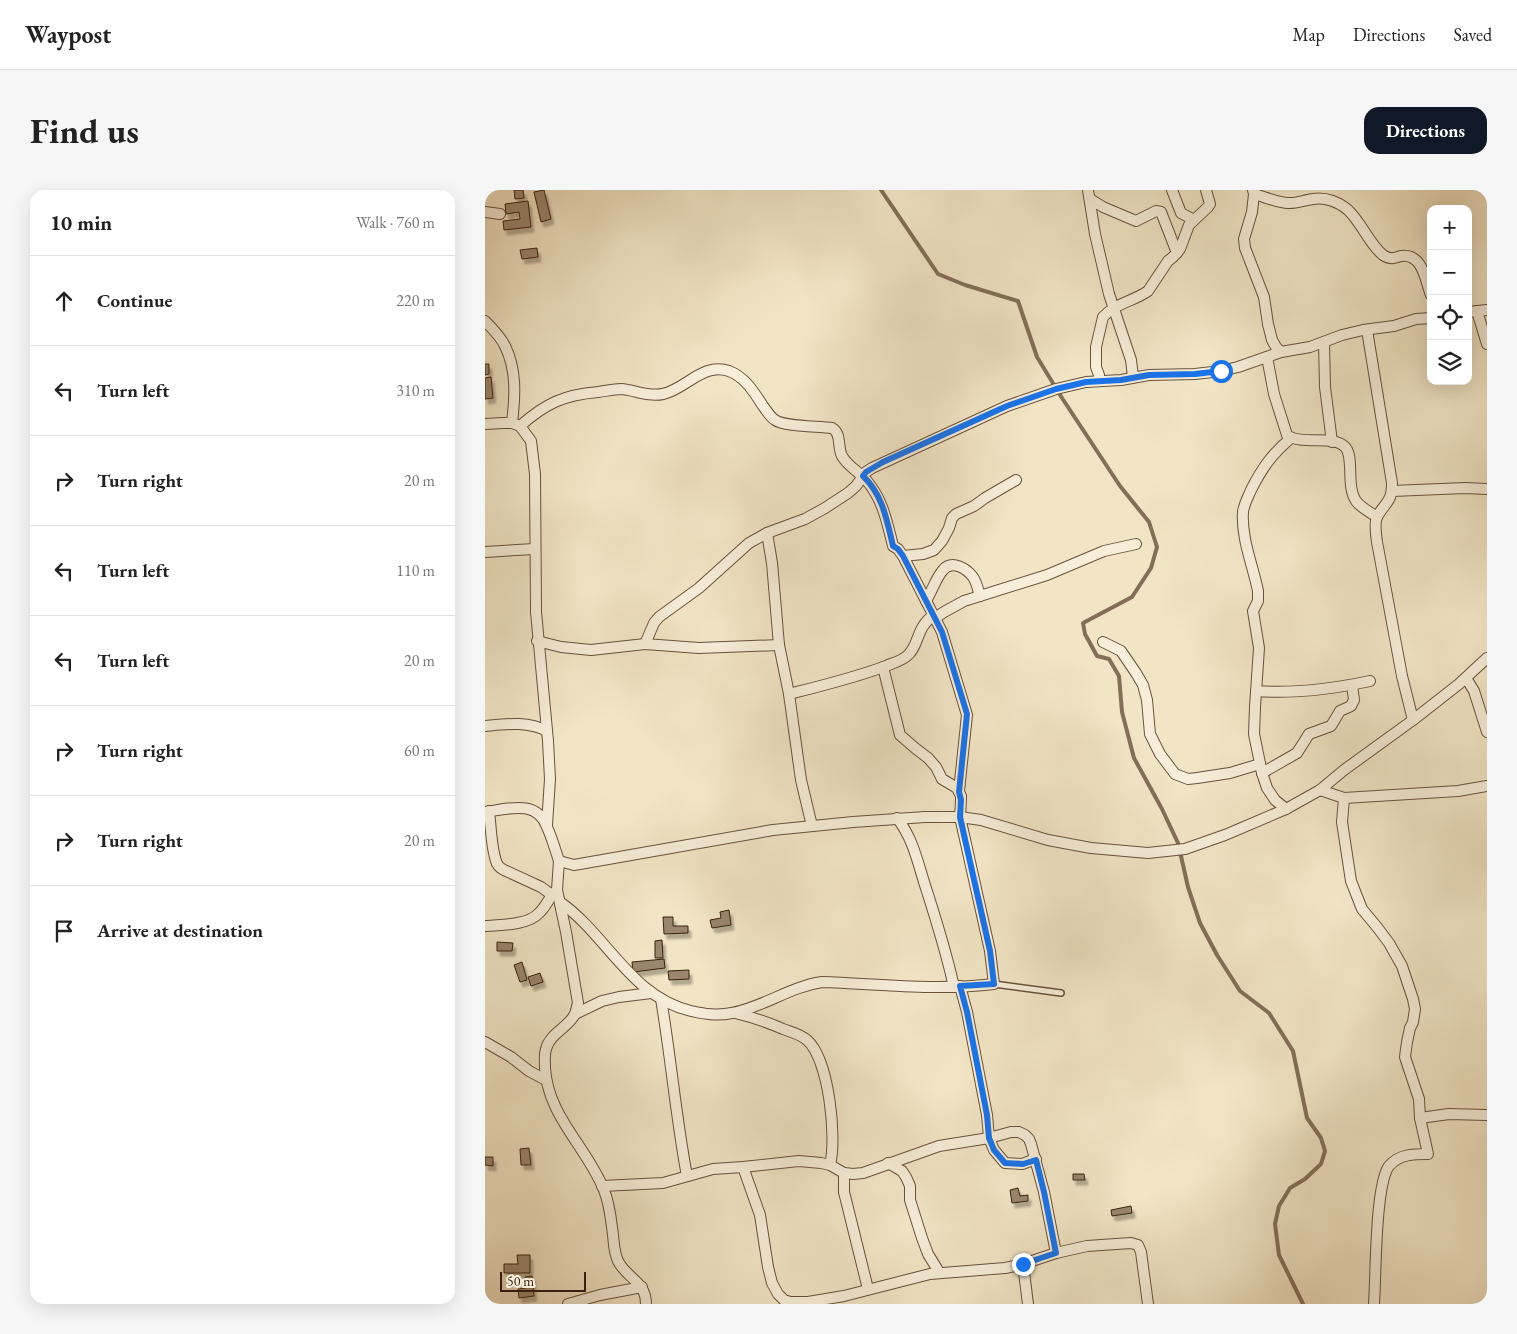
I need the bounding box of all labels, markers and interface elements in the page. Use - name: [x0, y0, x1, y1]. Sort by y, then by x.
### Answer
- text: Waypost: [25, 19, 111, 50]
- text: Map: [1293, 23, 1325, 46]
- text: Directions: [1353, 23, 1425, 46]
- text: Saved: [1453, 23, 1492, 46]
- button: Directions: [1364, 107, 1487, 154]
- text: Find us: [30, 108, 139, 153]
- map controls: [1427, 205, 1472, 385]
- button: +: [1427, 205, 1472, 250]
- text: 10 min: [50, 209, 112, 236]
- text: Walk · 760 m: [356, 212, 435, 233]
- button: −: [1427, 250, 1472, 295]
- icon: ahead: [50, 287, 78, 315]
- text: Continue: [97, 288, 172, 313]
- text: 220 m: [396, 290, 435, 311]
- button: locate: [1427, 295, 1472, 340]
- button: layers: [1427, 340, 1472, 385]
- route start: [1210, 360, 1233, 383]
- icon: left: [50, 377, 78, 405]
- text: Turn left: [97, 378, 169, 403]
- text: 310 m: [396, 380, 435, 401]
- icon: right: [50, 467, 78, 495]
- text: Turn right: [97, 468, 183, 493]
- text: 20 m: [404, 470, 435, 491]
- icon: left: [50, 557, 78, 585]
- text: Turn left: [97, 558, 169, 583]
- text: 110 m: [396, 560, 435, 581]
- icon: left: [50, 647, 78, 675]
- text: Turn left: [97, 648, 169, 673]
- text: 20 m: [404, 650, 435, 671]
- icon: right: [50, 737, 78, 765]
- text: Turn right: [97, 738, 183, 763]
- text: 60 m: [404, 740, 435, 761]
- icon: right: [50, 827, 78, 855]
- text: Turn right: [97, 828, 183, 853]
- text: 20 m: [404, 830, 435, 851]
- icon: arrive: [50, 917, 78, 945]
- text: Arrive at destination: [97, 918, 263, 943]
- route end: [1012, 1253, 1035, 1276]
- scale bar: [500, 1269, 586, 1292]
- text: 50 m: [507, 1272, 534, 1290]

